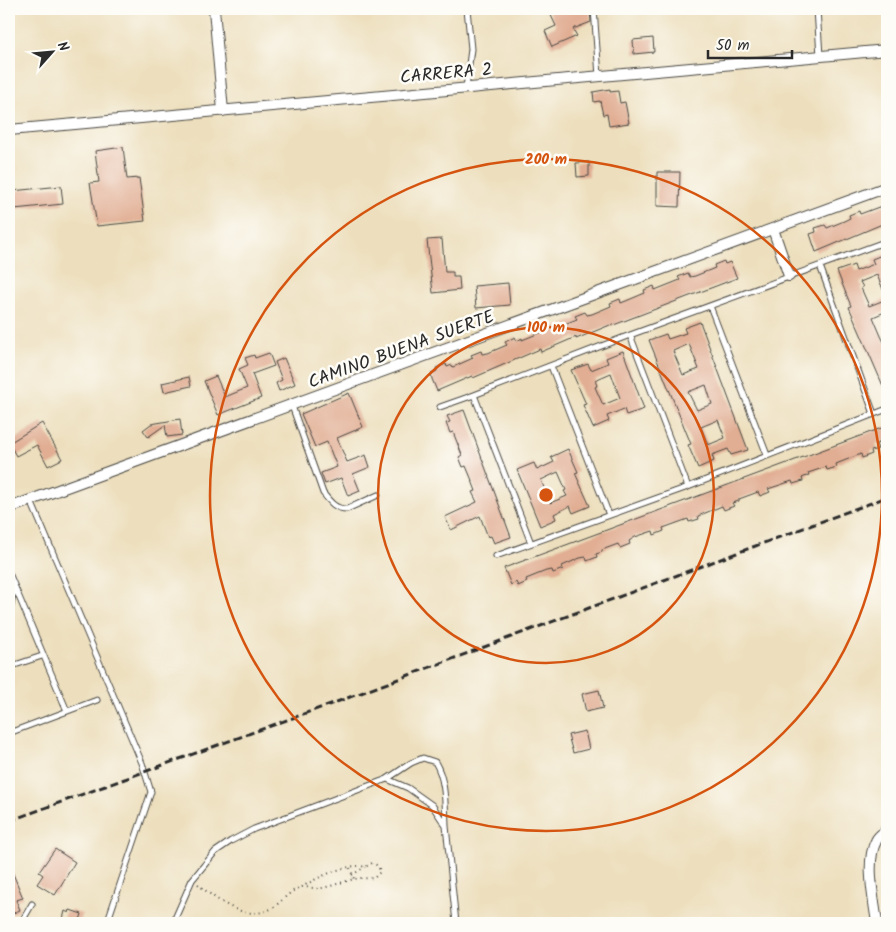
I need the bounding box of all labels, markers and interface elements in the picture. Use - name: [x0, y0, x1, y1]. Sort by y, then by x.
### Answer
- north arrow: [28, 28, 78, 78]
- scale bar: [708, 28, 792, 60]
- text: 50 m: [716, 34, 750, 58]
- text: N: [51, 38, 75, 56]
- street label: CARRERA 2: [399, 56, 493, 93]
- text: 200 m: [525, 148, 567, 172]
- street label: CAMINO BUENA SUERTE: [304, 303, 499, 398]
- text: 100 m: [527, 316, 565, 340]
- centre of rings: [537, 486, 555, 504]

